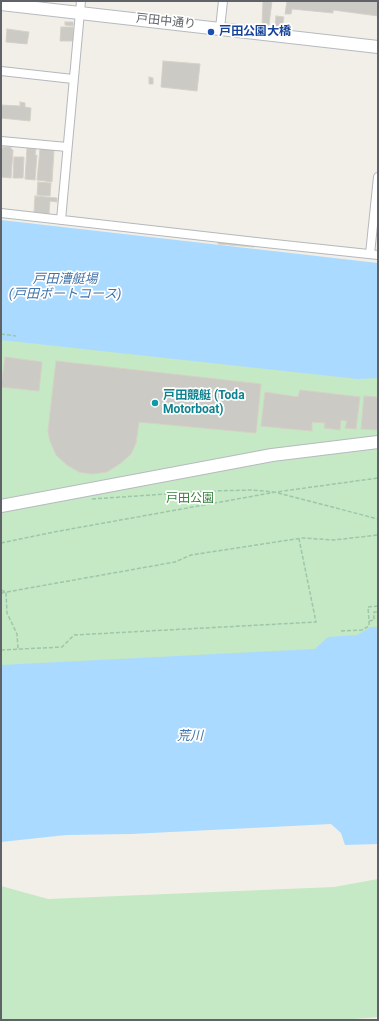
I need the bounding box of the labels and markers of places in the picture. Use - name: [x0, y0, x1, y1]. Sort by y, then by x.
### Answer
- place label: 戸田公園大橋: [219, 25, 291, 39]
- marker: 戸田公園大橋: [206, 27, 216, 37]
- place label: 戸田競艇 (Toda Motorboat): [163, 389, 245, 417]
- marker: 戸田競艇 (Toda Motorboat): [150, 398, 160, 408]

